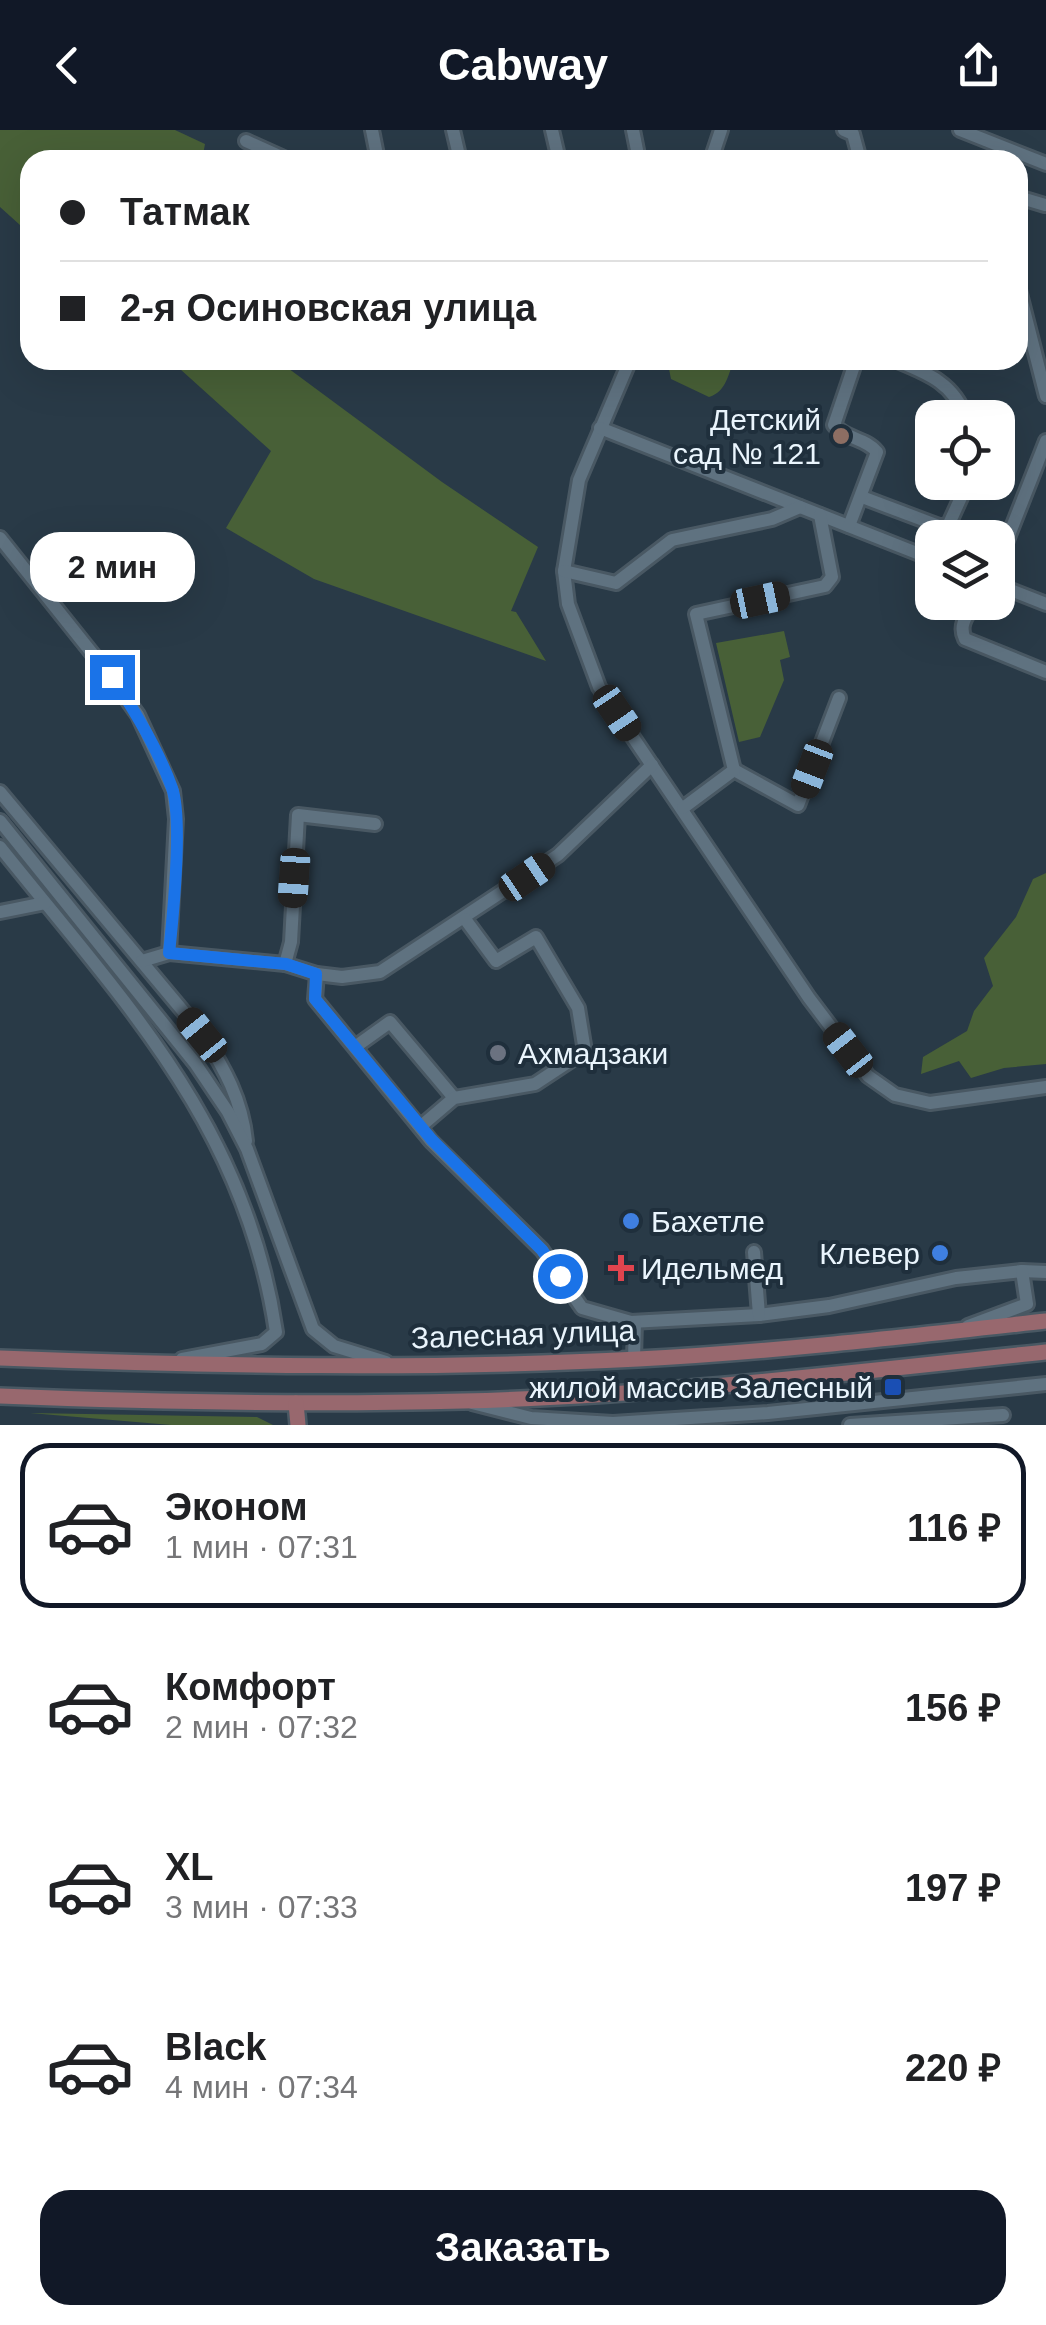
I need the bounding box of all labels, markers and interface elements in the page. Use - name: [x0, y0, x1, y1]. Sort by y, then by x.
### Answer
- icon: back: [40, 38, 95, 93]
- icon: share: [951, 38, 1006, 93]
- text: Cabway: [438, 39, 608, 90]
- text: Татмак: [120, 191, 250, 233]
- text: 2-я Осиновская улица: [120, 287, 536, 329]
- map controls: [915, 400, 1015, 620]
- button: locate: [915, 400, 1015, 500]
- place label: Детский сад № 121: [673, 403, 821, 470]
- marker: Детский сад № 121: [830, 425, 852, 447]
- button: layers: [915, 520, 1015, 620]
- callout: 2 мин: [29, 532, 194, 602]
- text: 2 мин: [68, 549, 157, 585]
- car: [728, 579, 792, 621]
- route end: [90, 655, 135, 700]
- car: [588, 680, 646, 746]
- car: [787, 736, 837, 802]
- car: [277, 847, 311, 909]
- car: [494, 848, 560, 906]
- car: [171, 1002, 233, 1068]
- car: [818, 1017, 878, 1083]
- place label: Ахмадзаки: [518, 1037, 668, 1070]
- marker: Ахмадзаки: [487, 1042, 509, 1064]
- place label: Бахетле: [651, 1205, 765, 1238]
- marker: Бахетле: [620, 1210, 642, 1232]
- place label: Клевер: [819, 1237, 920, 1270]
- marker: Клевер: [929, 1242, 951, 1264]
- place label: Идельмед: [641, 1252, 783, 1285]
- route start: [538, 1254, 583, 1299]
- marker: Идельмед: [610, 1257, 632, 1279]
- street label: Залесная улица: [410, 1314, 636, 1354]
- place label: жилой массив Залесный: [529, 1371, 873, 1404]
- marker: жилой массив Залесный: [882, 1376, 904, 1398]
- icon: car: [45, 1481, 135, 1571]
- text: Эконом: [165, 1486, 308, 1528]
- text: 116 ₽: [907, 1507, 1001, 1549]
- text: 1 мин · 07:31: [165, 1529, 358, 1565]
- icon: car: [45, 1661, 135, 1751]
- text: Комфорт: [165, 1666, 336, 1708]
- text: 156 ₽: [905, 1687, 1001, 1729]
- text: 2 мин · 07:32: [165, 1709, 358, 1745]
- icon: car: [45, 1841, 135, 1931]
- text: XL: [165, 1846, 214, 1888]
- text: 197 ₽: [905, 1867, 1001, 1909]
- text: 3 мин · 07:33: [165, 1889, 358, 1925]
- icon: car: [45, 2021, 135, 2111]
- text: Black: [165, 2026, 266, 2068]
- text: 220 ₽: [905, 2047, 1001, 2089]
- text: 4 мин · 07:34: [165, 2069, 358, 2105]
- button: Заказать: [40, 2190, 1006, 2305]

